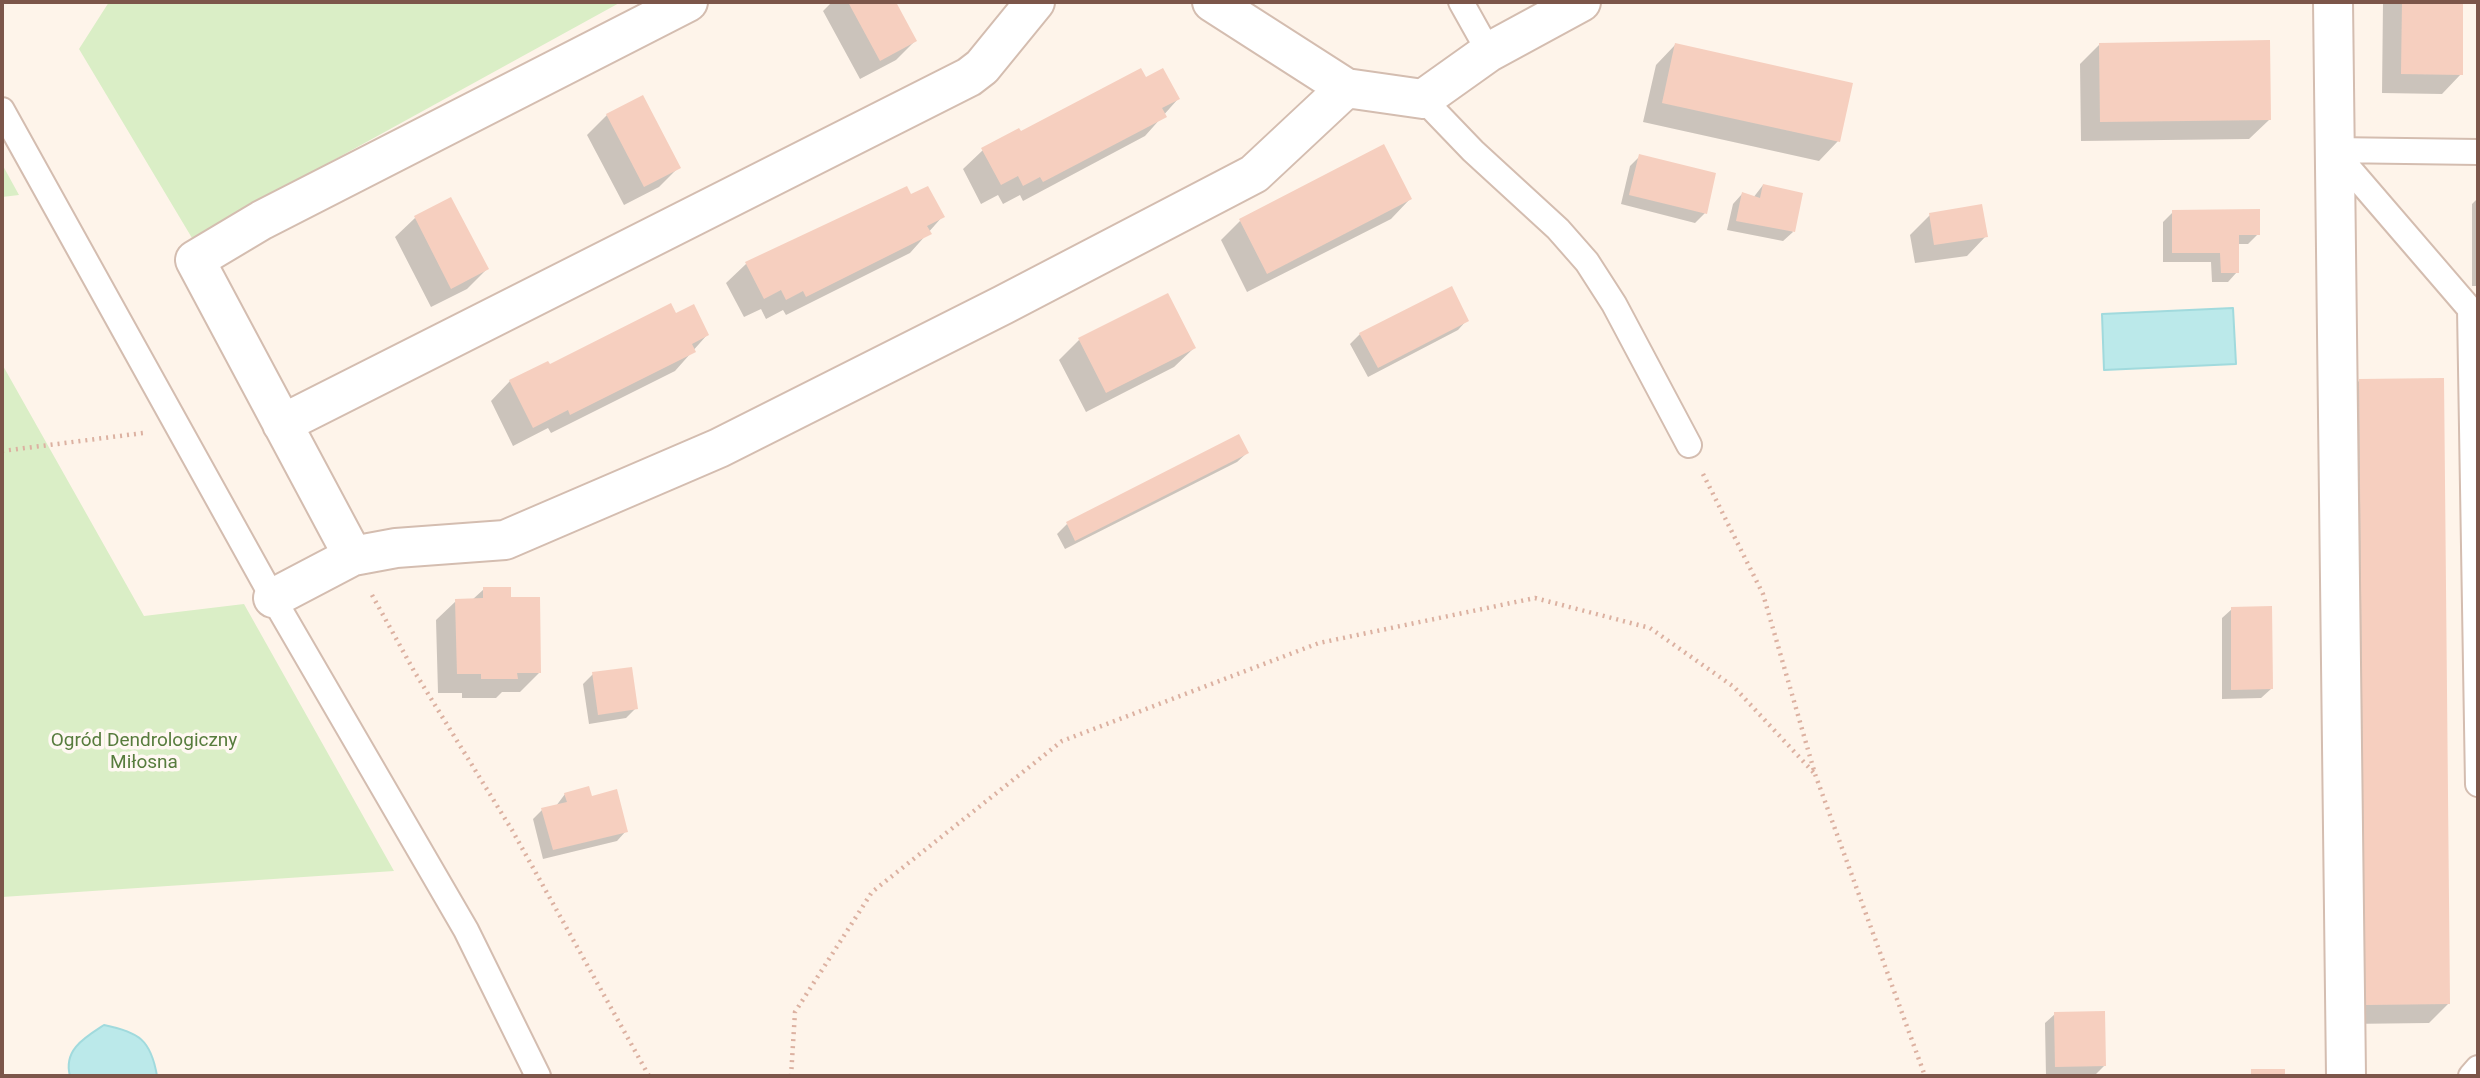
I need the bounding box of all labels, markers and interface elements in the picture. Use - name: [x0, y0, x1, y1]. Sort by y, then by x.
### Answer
- park label: Ogród Dendrologiczny Miłosna: [51, 730, 237, 774]

